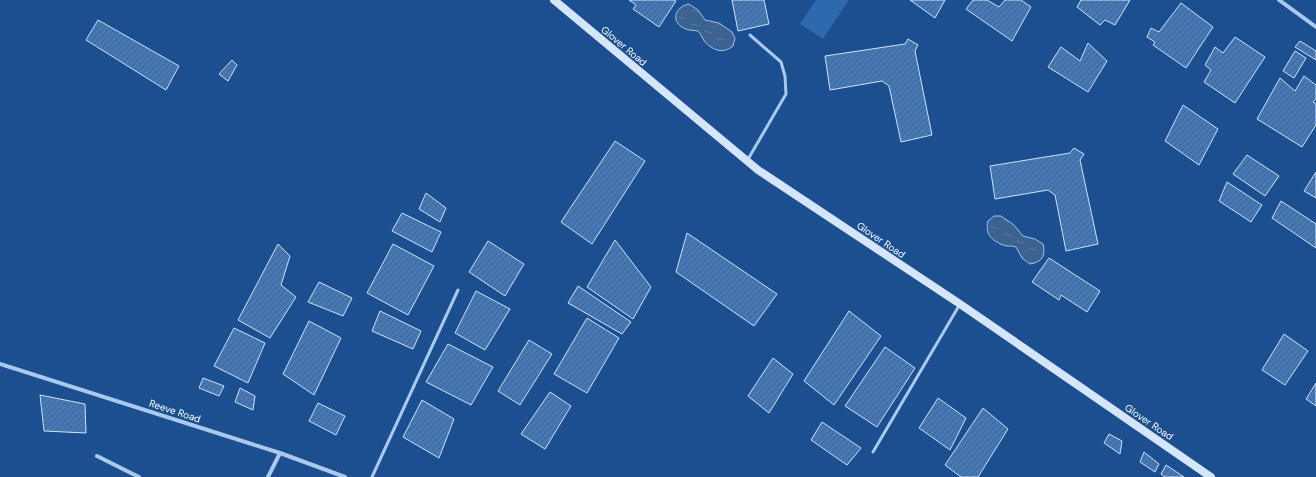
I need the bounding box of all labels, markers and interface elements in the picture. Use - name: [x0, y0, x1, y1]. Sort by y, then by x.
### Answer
- street label: Glover Road: [598, 23, 650, 69]
- street label: Glover Road: [854, 219, 908, 261]
- street label: Reeve Road: [148, 397, 202, 425]
- street label: Glover Road: [1122, 401, 1176, 443]

